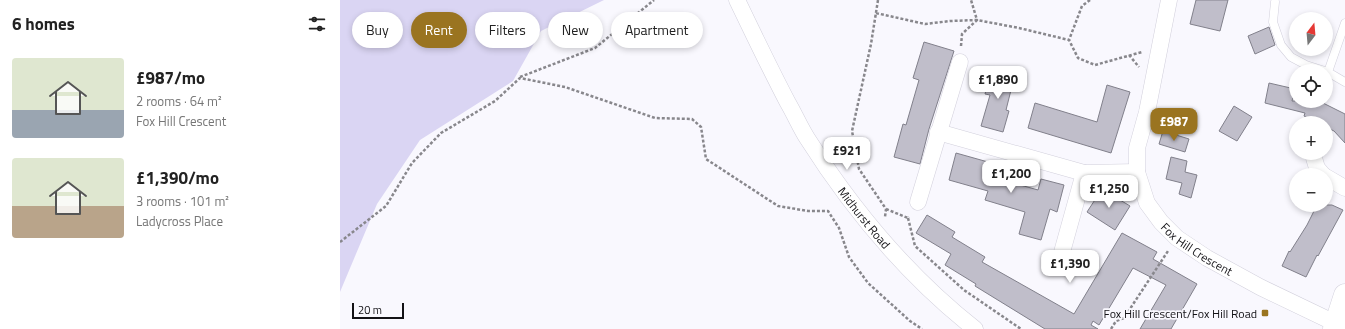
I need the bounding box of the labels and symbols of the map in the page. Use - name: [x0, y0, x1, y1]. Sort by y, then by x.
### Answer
- north arrow: [1289, 12, 1333, 56]
- pin: £1,890: [965, 66, 1031, 100]
- pin: £987: [1150, 108, 1198, 142]
- pin: £921: [823, 137, 871, 171]
- pin: £1,200: [978, 160, 1044, 194]
- pin: £1,250: [1076, 175, 1142, 209]
- street label: Midhurst Road: [834, 183, 895, 253]
- street label: Fox Hill Crescent: [1157, 218, 1237, 280]
- pin: £1,390: [1037, 250, 1103, 284]
- scale bar: [352, 301, 404, 320]
- place label: Fox Hill Crescent/Fox Hill Road: [1104, 304, 1257, 323]
- marker: Fox Hill Crescent/Fox Hill Road: [1260, 308, 1270, 318]

